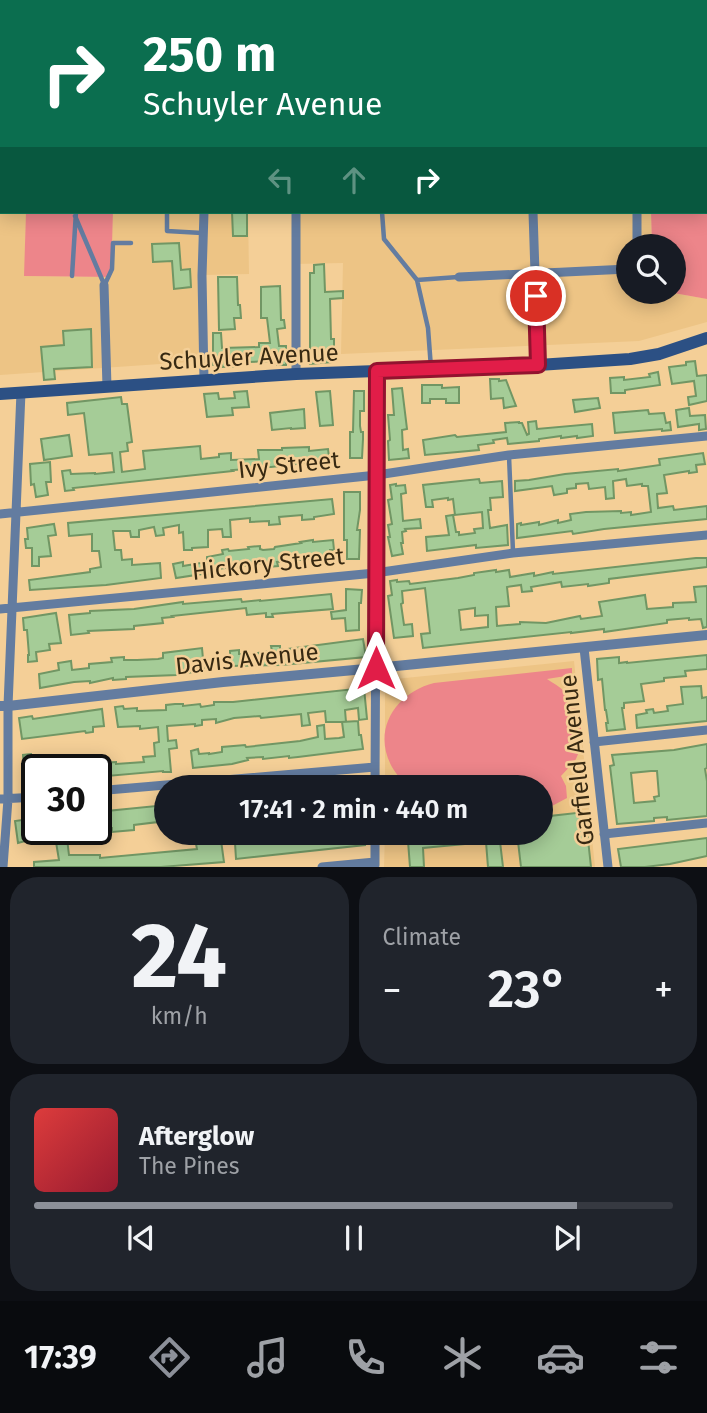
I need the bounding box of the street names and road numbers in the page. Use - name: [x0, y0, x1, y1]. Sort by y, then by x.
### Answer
- street label: Schuyler Avenue: [159, 338, 339, 376]
- street label: Ivy Street: [237, 446, 342, 484]
- street label: Hickory Street: [190, 542, 346, 586]
- street label: Davis Avenue: [174, 638, 320, 680]
- street label: Garfield Avenue: [554, 673, 600, 847]

